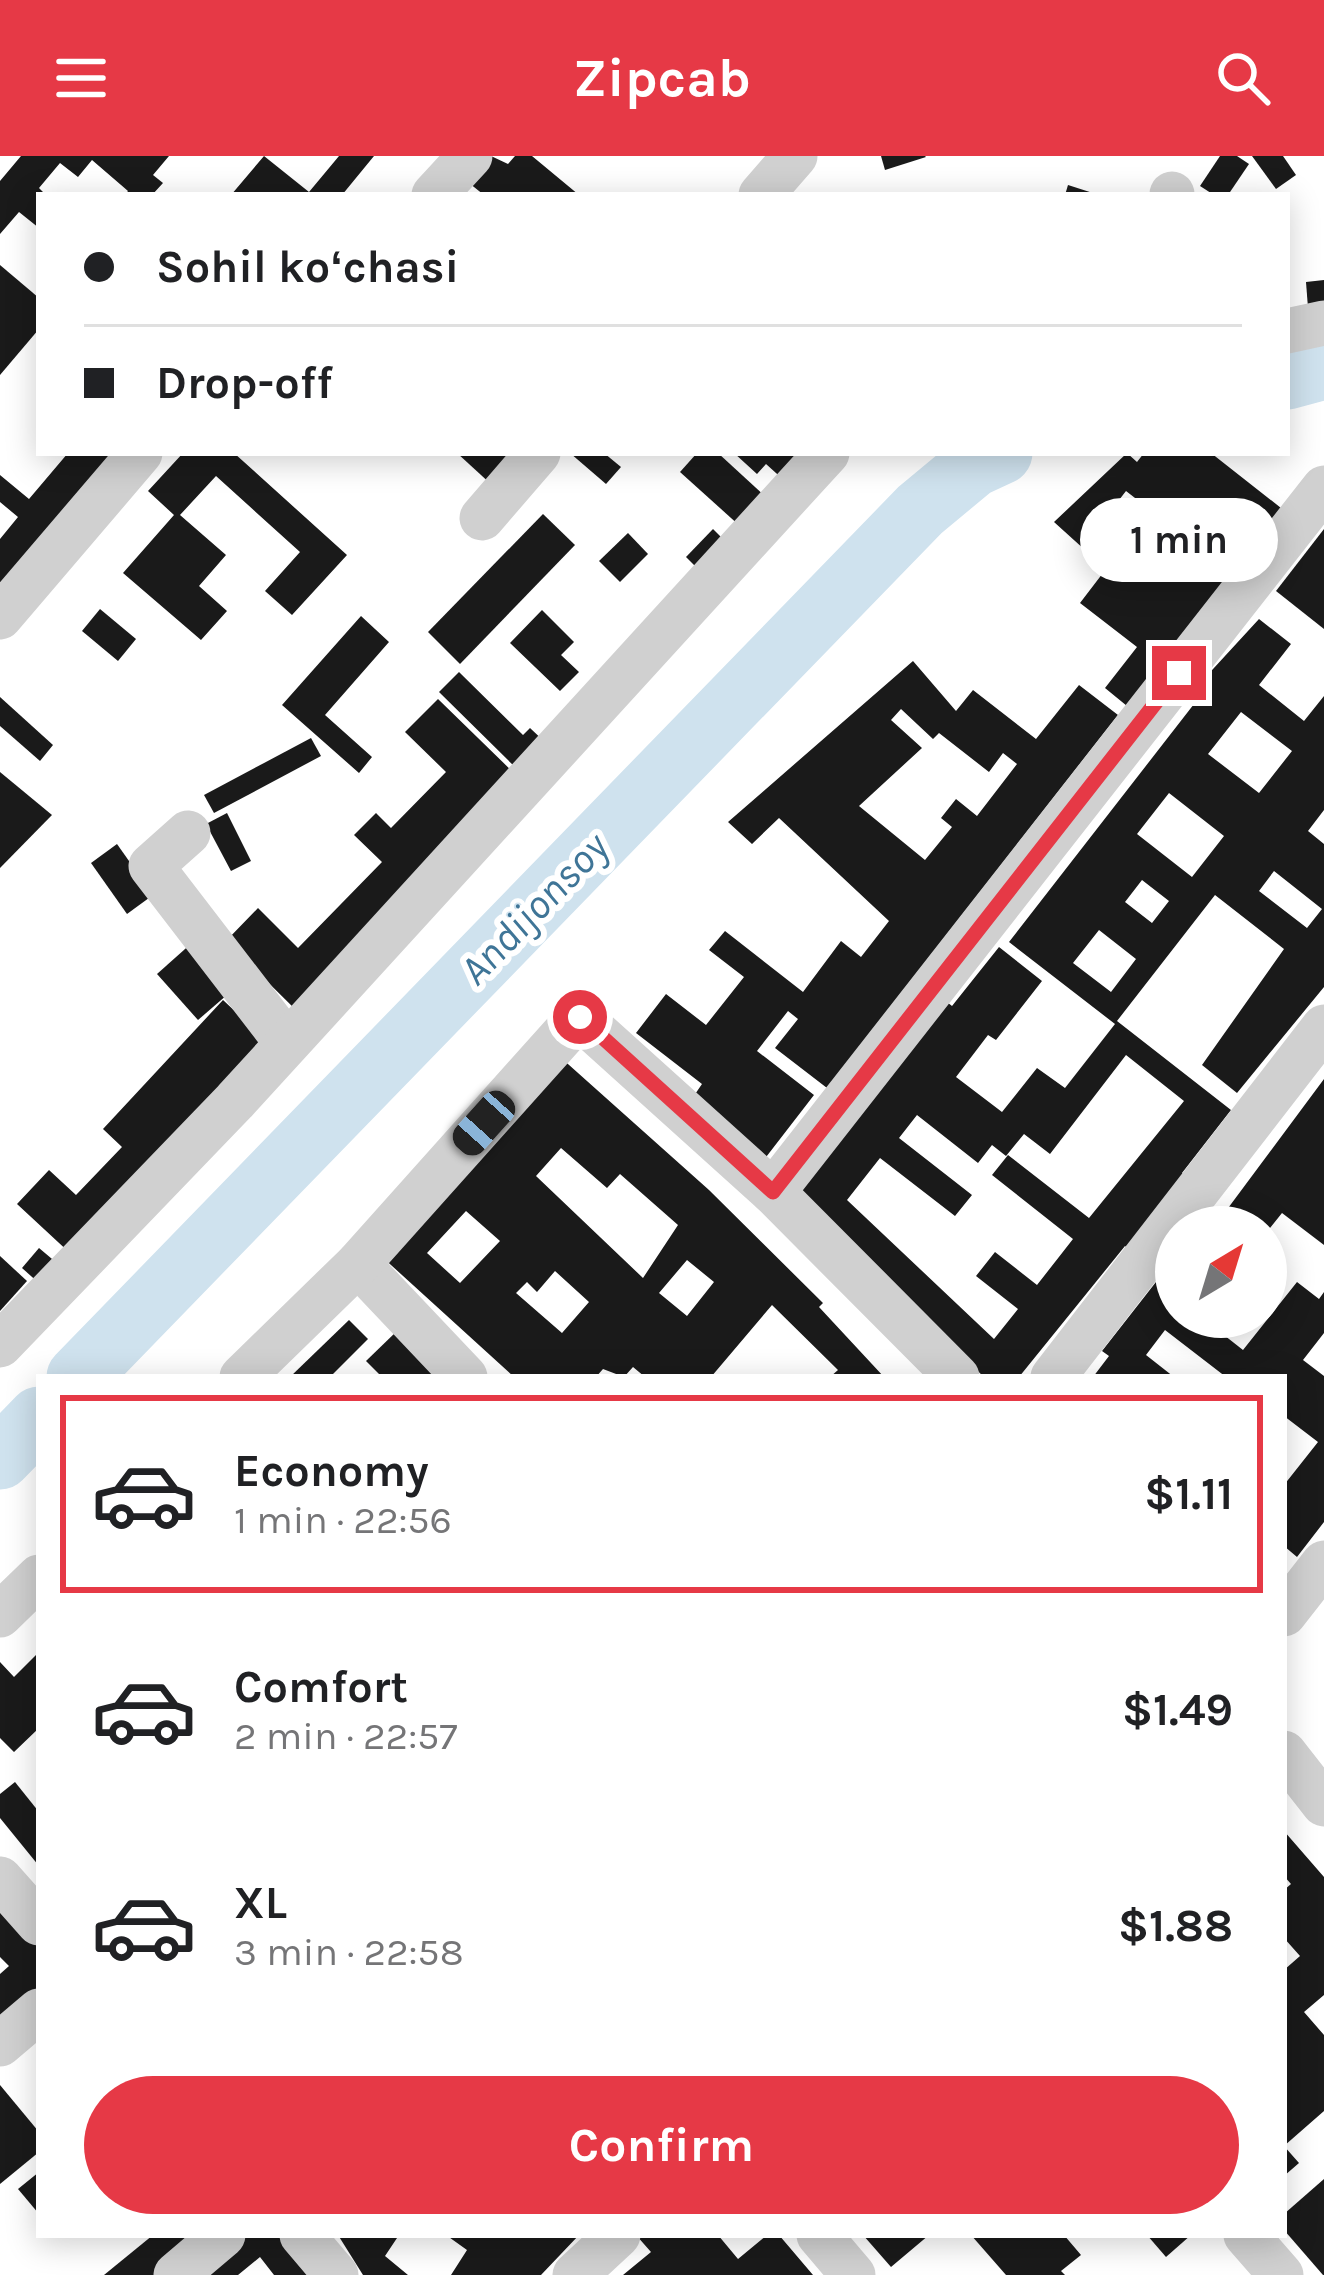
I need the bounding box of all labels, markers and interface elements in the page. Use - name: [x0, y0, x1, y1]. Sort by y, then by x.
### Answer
- icon: menu: [48, 45, 114, 111]
- icon: search: [1210, 45, 1276, 111]
- text: Zipcab: [573, 46, 751, 110]
- text: Sohil koʻchasi: [156, 241, 459, 293]
- text: Drop-off: [156, 357, 333, 409]
- callout: 1 min: [1080, 499, 1278, 583]
- text: 1 min: [1130, 517, 1228, 563]
- route end: [1152, 646, 1206, 700]
- water label: Andijonsoy: [449, 821, 620, 995]
- route start: [553, 990, 607, 1044]
- car: [447, 1084, 521, 1162]
- north arrow: [1155, 1206, 1287, 1338]
- map controls: [1155, 1206, 1287, 1338]
- icon: car: [90, 1440, 198, 1548]
- text: Economy: [234, 1445, 429, 1497]
- text: $1.11: [1144, 1468, 1233, 1520]
- text: 1 min · 22:56: [234, 1497, 452, 1543]
- icon: car: [90, 1656, 198, 1764]
- text: Comfort: [234, 1661, 408, 1713]
- text: $1.49: [1122, 1684, 1233, 1736]
- text: 2 min · 22:57: [234, 1713, 458, 1759]
- icon: car: [90, 1872, 198, 1980]
- text: XL: [234, 1877, 287, 1929]
- text: $1.88: [1118, 1900, 1233, 1952]
- text: 3 min · 22:58: [234, 1929, 464, 1975]
- button: Confirm: [84, 2076, 1239, 2214]

